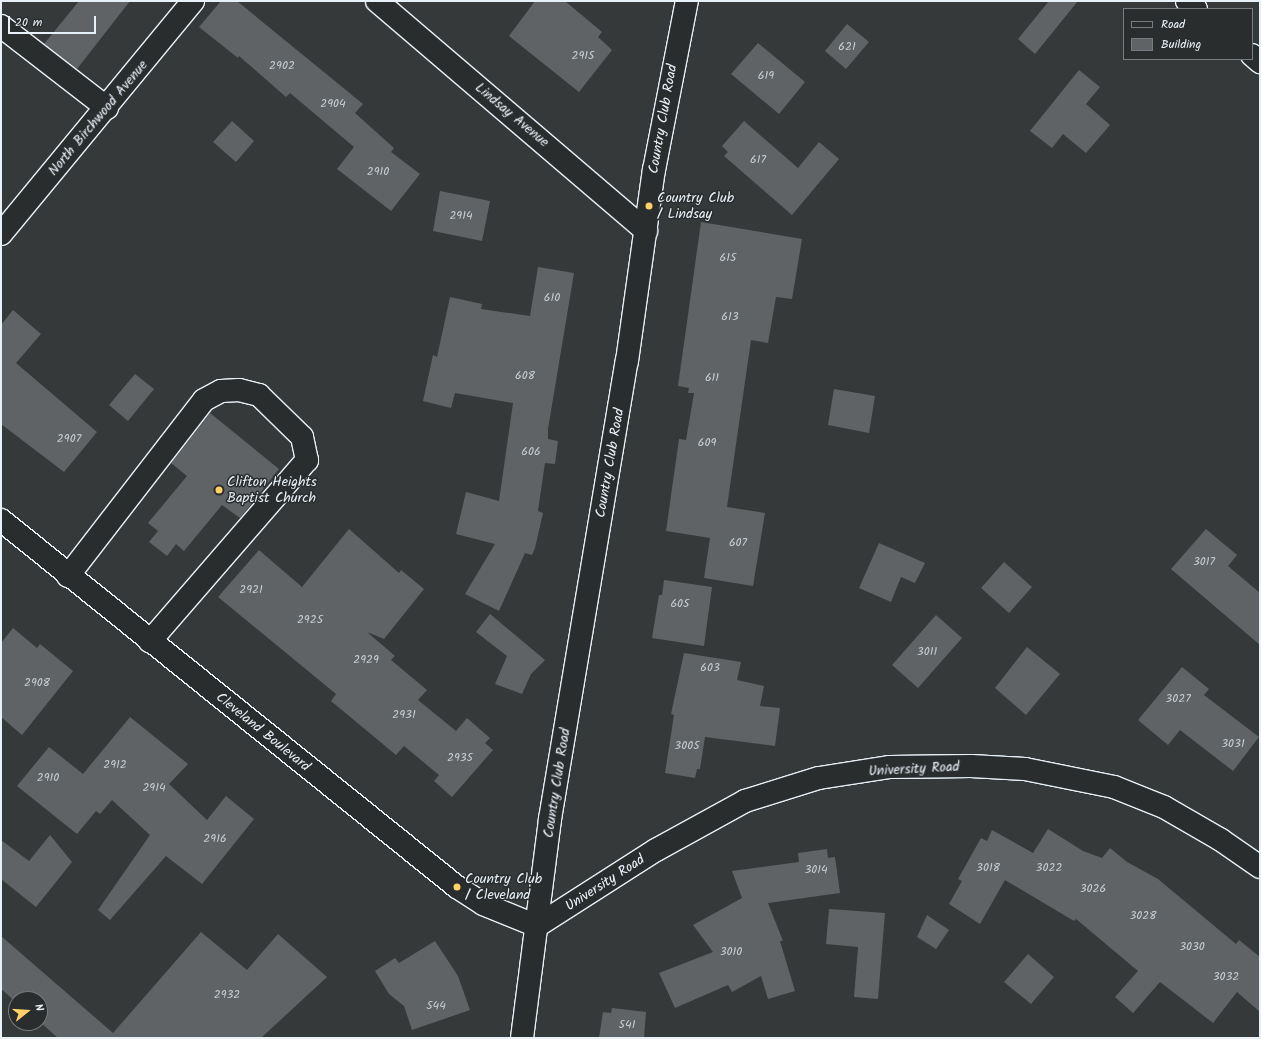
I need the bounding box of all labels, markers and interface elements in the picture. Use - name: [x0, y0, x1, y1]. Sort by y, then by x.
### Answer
- scale bar: [10, 8, 98, 34]
- legend: [1123, 8, 1253, 60]
- text: 20 m: [15, 13, 42, 32]
- text: Road: [1161, 15, 1185, 34]
- text: Building: [1161, 35, 1201, 54]
- house number: 621: [838, 40, 856, 54]
- house number: 2915: [571, 49, 595, 63]
- street label: North Birchwood Avenue: [45, 57, 151, 179]
- house number: 2902: [269, 59, 295, 73]
- street label: Country Club Road: [645, 63, 681, 175]
- house number: 619: [758, 69, 774, 83]
- street label: Lindsay Avenue: [472, 79, 552, 151]
- house number: 2904: [320, 97, 346, 111]
- house number: 617: [750, 153, 766, 167]
- house number: 2910: [367, 165, 389, 179]
- place label: Country Club / Lindsay: [657, 190, 734, 222]
- marker: Country Club / Lindsay: [644, 201, 654, 211]
- house number: 2914: [449, 209, 473, 223]
- house number: 615: [720, 251, 736, 265]
- house number: 610: [544, 291, 560, 305]
- house number: 613: [721, 310, 739, 324]
- house number: 608: [515, 369, 535, 383]
- house number: 611: [705, 371, 719, 385]
- street label: Country Club Road: [592, 407, 628, 519]
- house number: 2907: [57, 432, 81, 446]
- house number: 609: [698, 436, 716, 450]
- house number: 606: [521, 445, 541, 459]
- place label: Clifton Heights Baptist Church: [227, 474, 317, 506]
- marker: Clifton Heights Baptist Church: [214, 485, 224, 495]
- house number: 607: [729, 536, 747, 550]
- house number: 3017: [1193, 555, 1215, 569]
- house number: 2921: [239, 583, 263, 597]
- house number: 605: [670, 597, 690, 611]
- house number: 2925: [297, 613, 323, 627]
- house number: 3011: [917, 645, 937, 659]
- house number: 2929: [353, 653, 379, 667]
- house number: 603: [700, 661, 720, 675]
- house number: 2908: [24, 676, 50, 690]
- street label: Cleveland Boulevard: [213, 689, 313, 775]
- house number: 3027: [1165, 692, 1191, 706]
- house number: 2931: [392, 708, 416, 722]
- street label: Country Club Road: [540, 727, 574, 839]
- house number: 3031: [1221, 737, 1245, 751]
- house number: 3005: [674, 739, 700, 753]
- house number: 2935: [447, 751, 473, 765]
- house number: 2912: [103, 758, 127, 772]
- street label: University Road: [868, 758, 960, 780]
- house number: 2910: [37, 771, 59, 785]
- house number: 2914: [142, 781, 166, 795]
- house number: 2916: [203, 832, 227, 846]
- street label: University Road: [562, 851, 648, 915]
- house number: 3018: [976, 861, 1000, 875]
- house number: 3022: [1036, 861, 1062, 875]
- house number: 3014: [804, 863, 828, 877]
- place label: Country Club / Cleveland: [465, 871, 542, 904]
- marker: Country Club / Cleveland: [452, 882, 462, 892]
- house number: 3026: [1080, 882, 1106, 896]
- house number: 3028: [1129, 909, 1157, 923]
- house number: 3030: [1179, 940, 1205, 954]
- house number: 3010: [720, 945, 742, 959]
- house number: 3032: [1213, 970, 1239, 984]
- house number: 2932: [214, 988, 240, 1002]
- north arrow: [8, 991, 48, 1031]
- house number: 544: [426, 999, 446, 1013]
- text: N: [29, 1002, 48, 1014]
- house number: 541: [619, 1018, 635, 1032]

